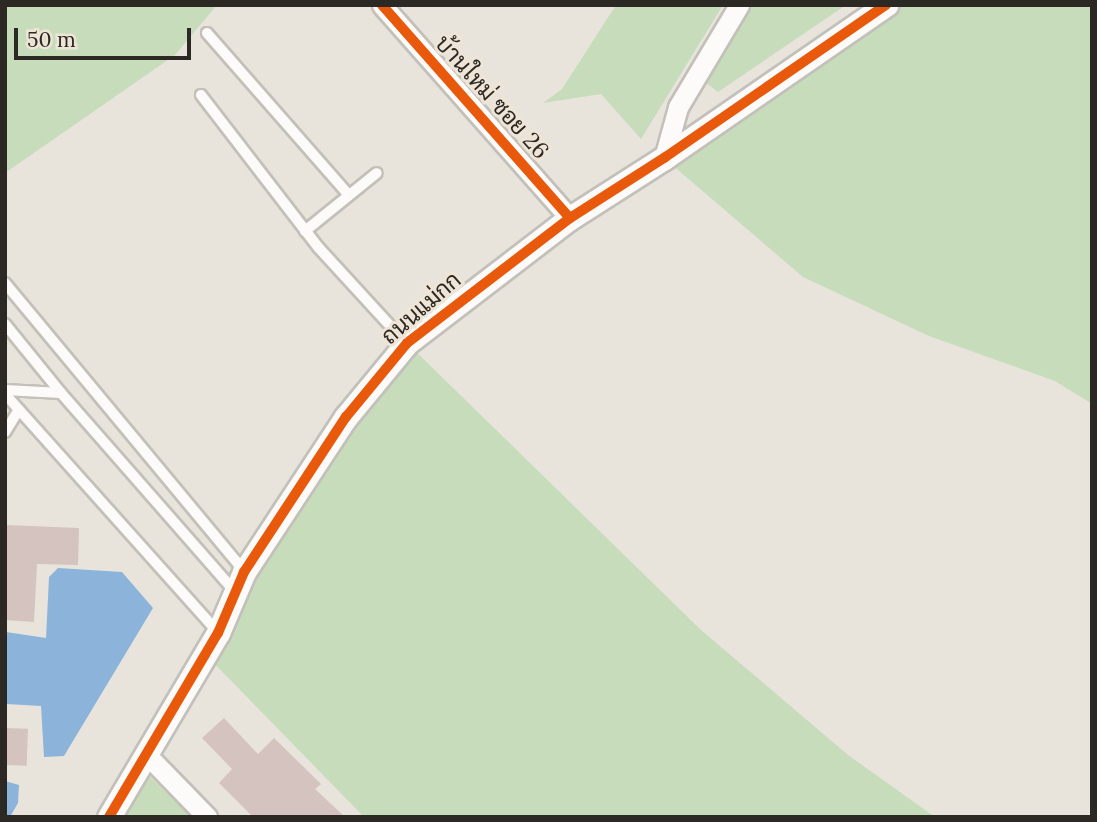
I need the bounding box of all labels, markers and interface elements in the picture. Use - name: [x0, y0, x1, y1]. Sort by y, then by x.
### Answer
- scale bar: [18, 14, 194, 58]
- text: 50 m: [27, 26, 76, 53]
- street label: บ้านใหม่ ซอย 26: [429, 30, 555, 164]
- street label: ถนนแม่กก: [375, 266, 467, 350]

